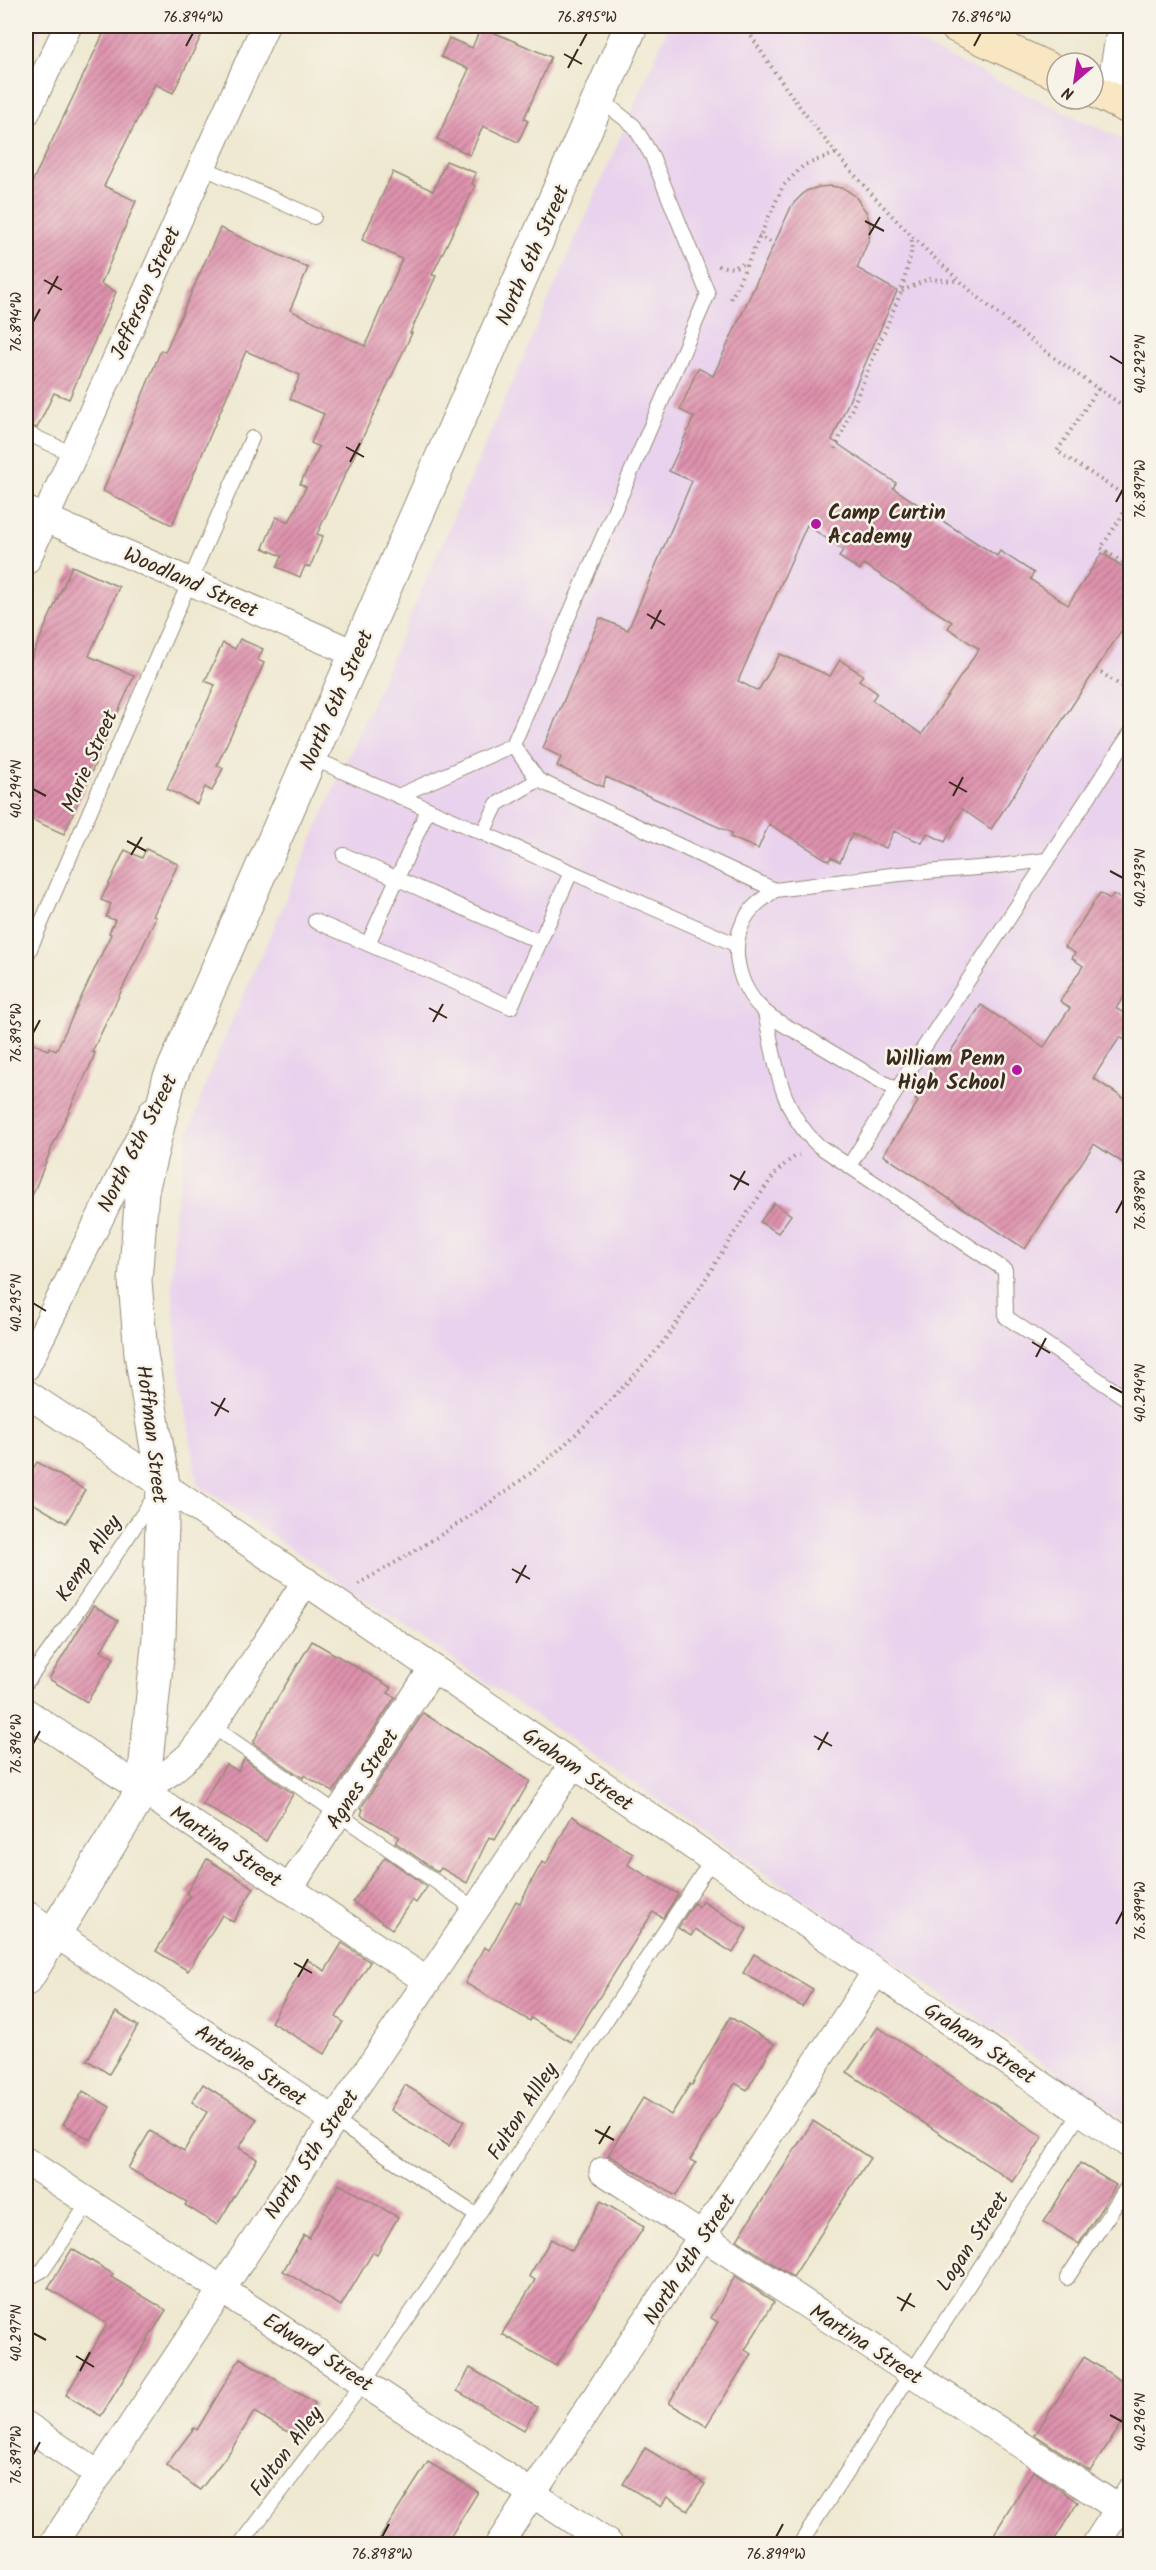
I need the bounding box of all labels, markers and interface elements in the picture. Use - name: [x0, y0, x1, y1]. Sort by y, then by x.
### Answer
- text: 76.894°W: [163, 6, 223, 30]
- text: 76.895°W: [557, 6, 617, 30]
- text: 76.896°W: [951, 6, 1011, 30]
- north arrow: [1045, 51, 1105, 111]
- text: N: [1058, 79, 1079, 106]
- street label: North 6th Street: [488, 179, 580, 331]
- street label: Jefferson Street: [102, 221, 191, 366]
- text: 76.894°W: [5, 292, 29, 352]
- text: 40.292°N: [1129, 334, 1153, 394]
- text: 76.897°W: [1129, 459, 1153, 518]
- place label: Camp Curtin Academy: [828, 497, 946, 554]
- marker: Camp Curtin Academy: [809, 517, 823, 531]
- street label: Woodland Street: [118, 539, 264, 628]
- street label: North 6th Street: [292, 624, 384, 776]
- street label: Marie Street: [53, 704, 128, 818]
- text: 40.294°N: [5, 760, 29, 818]
- text: 40.293°N: [1129, 848, 1153, 908]
- text: 76.895°W: [5, 1003, 29, 1063]
- place label: William Penn High School: [885, 1043, 1005, 1100]
- marker: William Penn High School: [1010, 1063, 1024, 1077]
- street label: North 6th Street: [89, 1068, 188, 1219]
- text: 76.898°W: [1129, 1169, 1153, 1231]
- text: 40.295°N: [5, 1274, 29, 1332]
- street label: Hoffman Street: [126, 1363, 175, 1506]
- text: 40.294°N: [1129, 1364, 1153, 1422]
- street label: Kemp Alley: [48, 1508, 131, 1609]
- text: 76.896°W: [5, 1714, 29, 1774]
- street label: Graham Street: [515, 1720, 640, 1821]
- street label: Agnes Street: [318, 1722, 409, 1837]
- street label: Martina Street: [162, 1797, 289, 1898]
- text: 76.899°W: [1129, 1881, 1153, 1941]
- street label: Graham Street: [916, 1994, 1043, 2095]
- street label: Antoine Street: [187, 2017, 314, 2116]
- street label: Fulton Allley: [479, 2056, 567, 2167]
- street label: North 5th Street: [256, 2082, 369, 2227]
- street label: Logan Street: [928, 2184, 1019, 2298]
- street label: North 4th Street: [635, 2187, 746, 2332]
- street label: Martina Street: [802, 2296, 929, 2395]
- text: 40.297°N: [5, 2304, 29, 2362]
- street label: Edward Street: [255, 2305, 380, 2402]
- text: 40.296°N: [1129, 2393, 1153, 2451]
- street label: Fulton Alley: [242, 2400, 332, 2504]
- text: 76.897°W: [5, 2425, 29, 2484]
- text: 76.898°W: [351, 2543, 413, 2567]
- text: 76.899°W: [746, 2543, 806, 2567]

